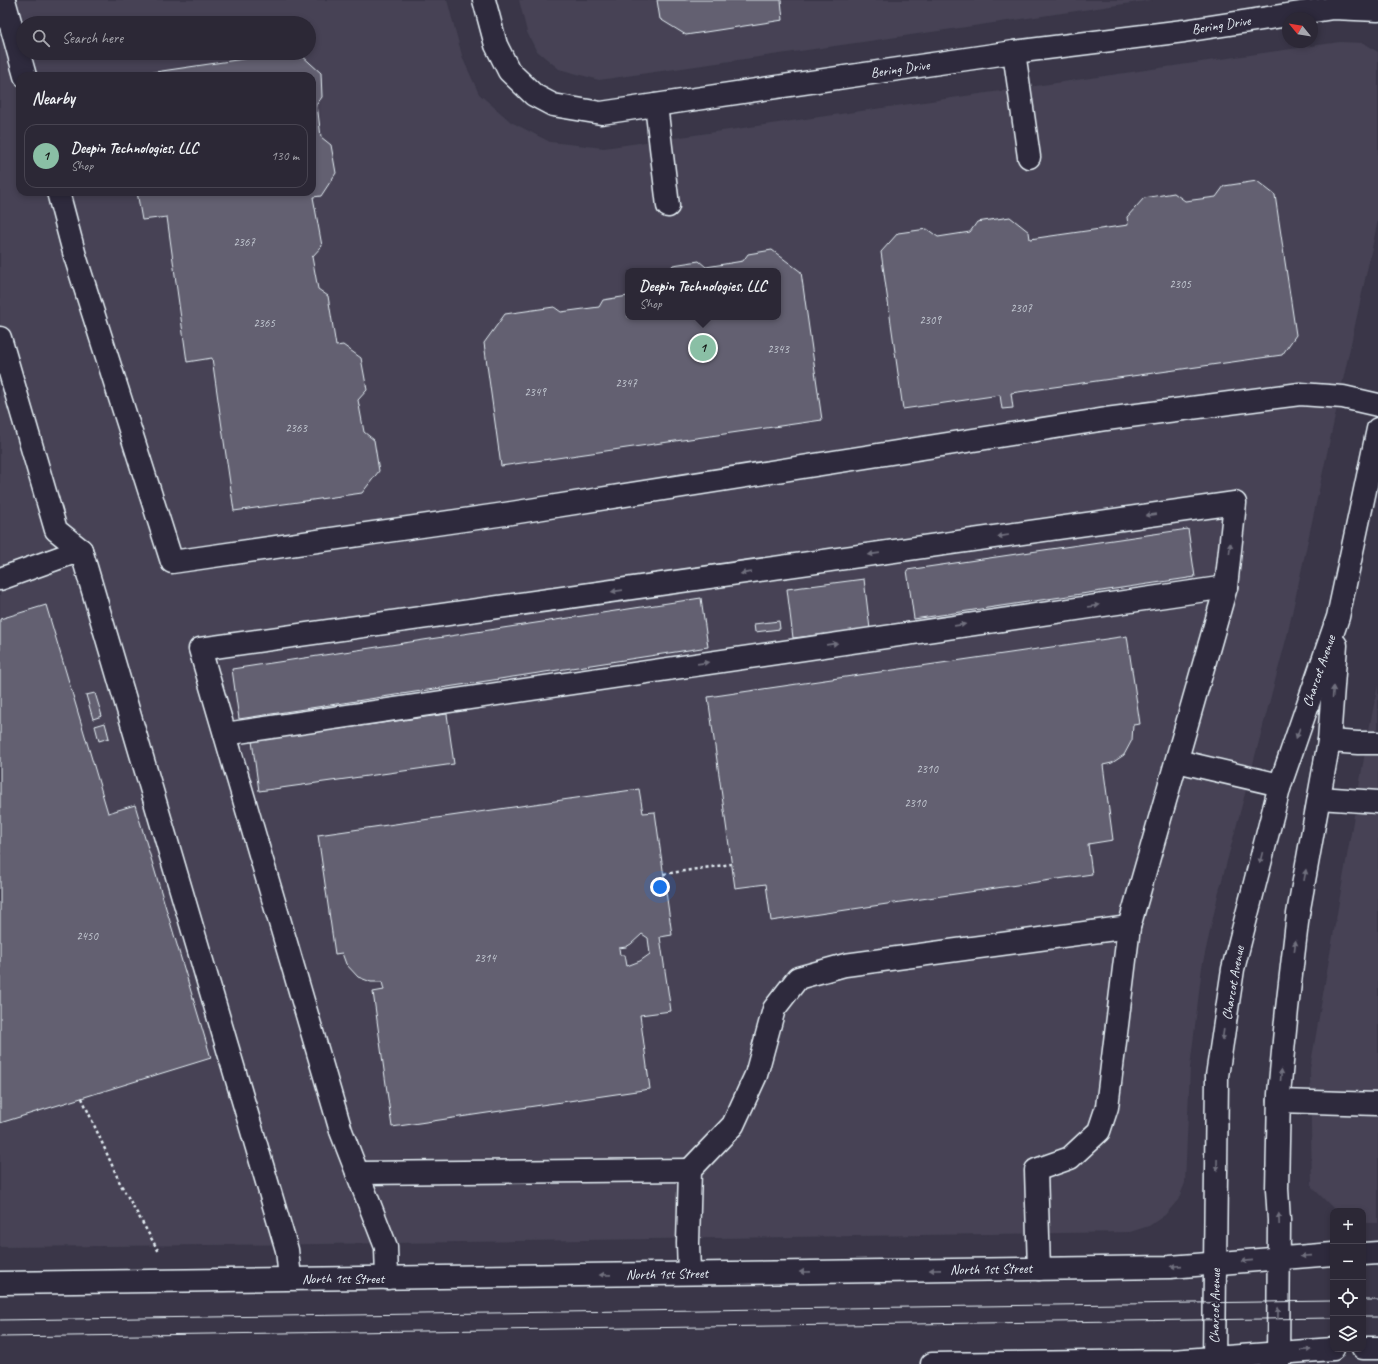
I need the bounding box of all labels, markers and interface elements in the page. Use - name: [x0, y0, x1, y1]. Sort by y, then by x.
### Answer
- street label: Bering Drive: [1190, 12, 1253, 38]
- north arrow: [1282, 12, 1318, 48]
- search box: [16, 16, 316, 60]
- icon: search: [30, 27, 52, 49]
- text: Search here: [62, 29, 123, 48]
- street label: Bering Drive: [869, 56, 932, 82]
- text: Nearby: [32, 88, 75, 109]
- text: Deepin Technologies, LLC: [71, 139, 198, 158]
- text: 1: [43, 148, 49, 164]
- text: 130 m: [271, 148, 299, 164]
- text: Shop: [71, 158, 93, 174]
- house number: 2367: [233, 234, 255, 250]
- popup: [625, 268, 781, 320]
- house number: 2305: [1169, 276, 1191, 292]
- text: Deepin Technologies, LLC: [640, 277, 766, 296]
- text: Shop: [640, 296, 662, 312]
- house number: 2307: [1010, 300, 1032, 316]
- house number: 2309: [919, 312, 942, 328]
- house number: 2365: [253, 315, 275, 331]
- pin: 1: [690, 333, 716, 363]
- house number: 2343: [767, 341, 790, 357]
- house number: 2347: [615, 375, 637, 391]
- house number: 2349: [524, 384, 547, 400]
- house number: 2363: [285, 420, 308, 436]
- one-way arrow: [1145, 512, 1157, 518]
- one-way arrow: [997, 533, 1009, 539]
- one-way arrow: [1227, 542, 1234, 554]
- one-way arrow: [868, 551, 881, 557]
- one-way arrow: [740, 569, 752, 576]
- one-way arrow: [611, 588, 623, 594]
- one-way arrow: [1088, 603, 1100, 609]
- one-way arrow: [954, 622, 966, 628]
- street label: Charcot Avenue: [1299, 632, 1340, 709]
- one-way arrow: [826, 641, 838, 647]
- one-way arrow: [697, 660, 709, 666]
- one-way arrow: [1329, 686, 1336, 698]
- one-way arrow: [1294, 727, 1300, 739]
- house number: 2310: [916, 761, 939, 777]
- house number: 2310: [904, 795, 927, 811]
- one-way arrow: [1258, 851, 1264, 864]
- one-way arrow: [1302, 869, 1308, 882]
- your location: [650, 877, 670, 897]
- house number: 2450: [76, 928, 99, 944]
- one-way arrow: [1292, 939, 1298, 952]
- street label: Charcot Avenue: [1218, 943, 1248, 1021]
- house number: 2314: [474, 950, 497, 966]
- one-way arrow: [1220, 1029, 1226, 1041]
- one-way arrow: [1278, 1069, 1284, 1081]
- one-way arrow: [1213, 1159, 1220, 1171]
- map controls: [1330, 1208, 1366, 1352]
- button: +: [1330, 1208, 1366, 1244]
- one-way arrow: [1275, 1213, 1282, 1225]
- button: −: [1330, 1244, 1366, 1280]
- one-way arrow: [1300, 1252, 1312, 1259]
- one-way arrow: [1241, 1257, 1253, 1264]
- street label: North 1st Street: [950, 1260, 1034, 1278]
- one-way arrow: [1170, 1263, 1182, 1270]
- street label: North 1st Street: [626, 1265, 710, 1283]
- one-way arrow: [928, 1267, 941, 1273]
- street label: Charcot Avenue: [1206, 1267, 1224, 1343]
- one-way arrow: [798, 1269, 811, 1275]
- street label: North 1st Street: [302, 1270, 385, 1287]
- one-way arrow: [598, 1272, 611, 1278]
- button: locate: [1330, 1280, 1366, 1316]
- one-way arrow: [1275, 1307, 1282, 1319]
- button: layers: [1330, 1316, 1366, 1352]
- one-way arrow: [1300, 1347, 1312, 1354]

